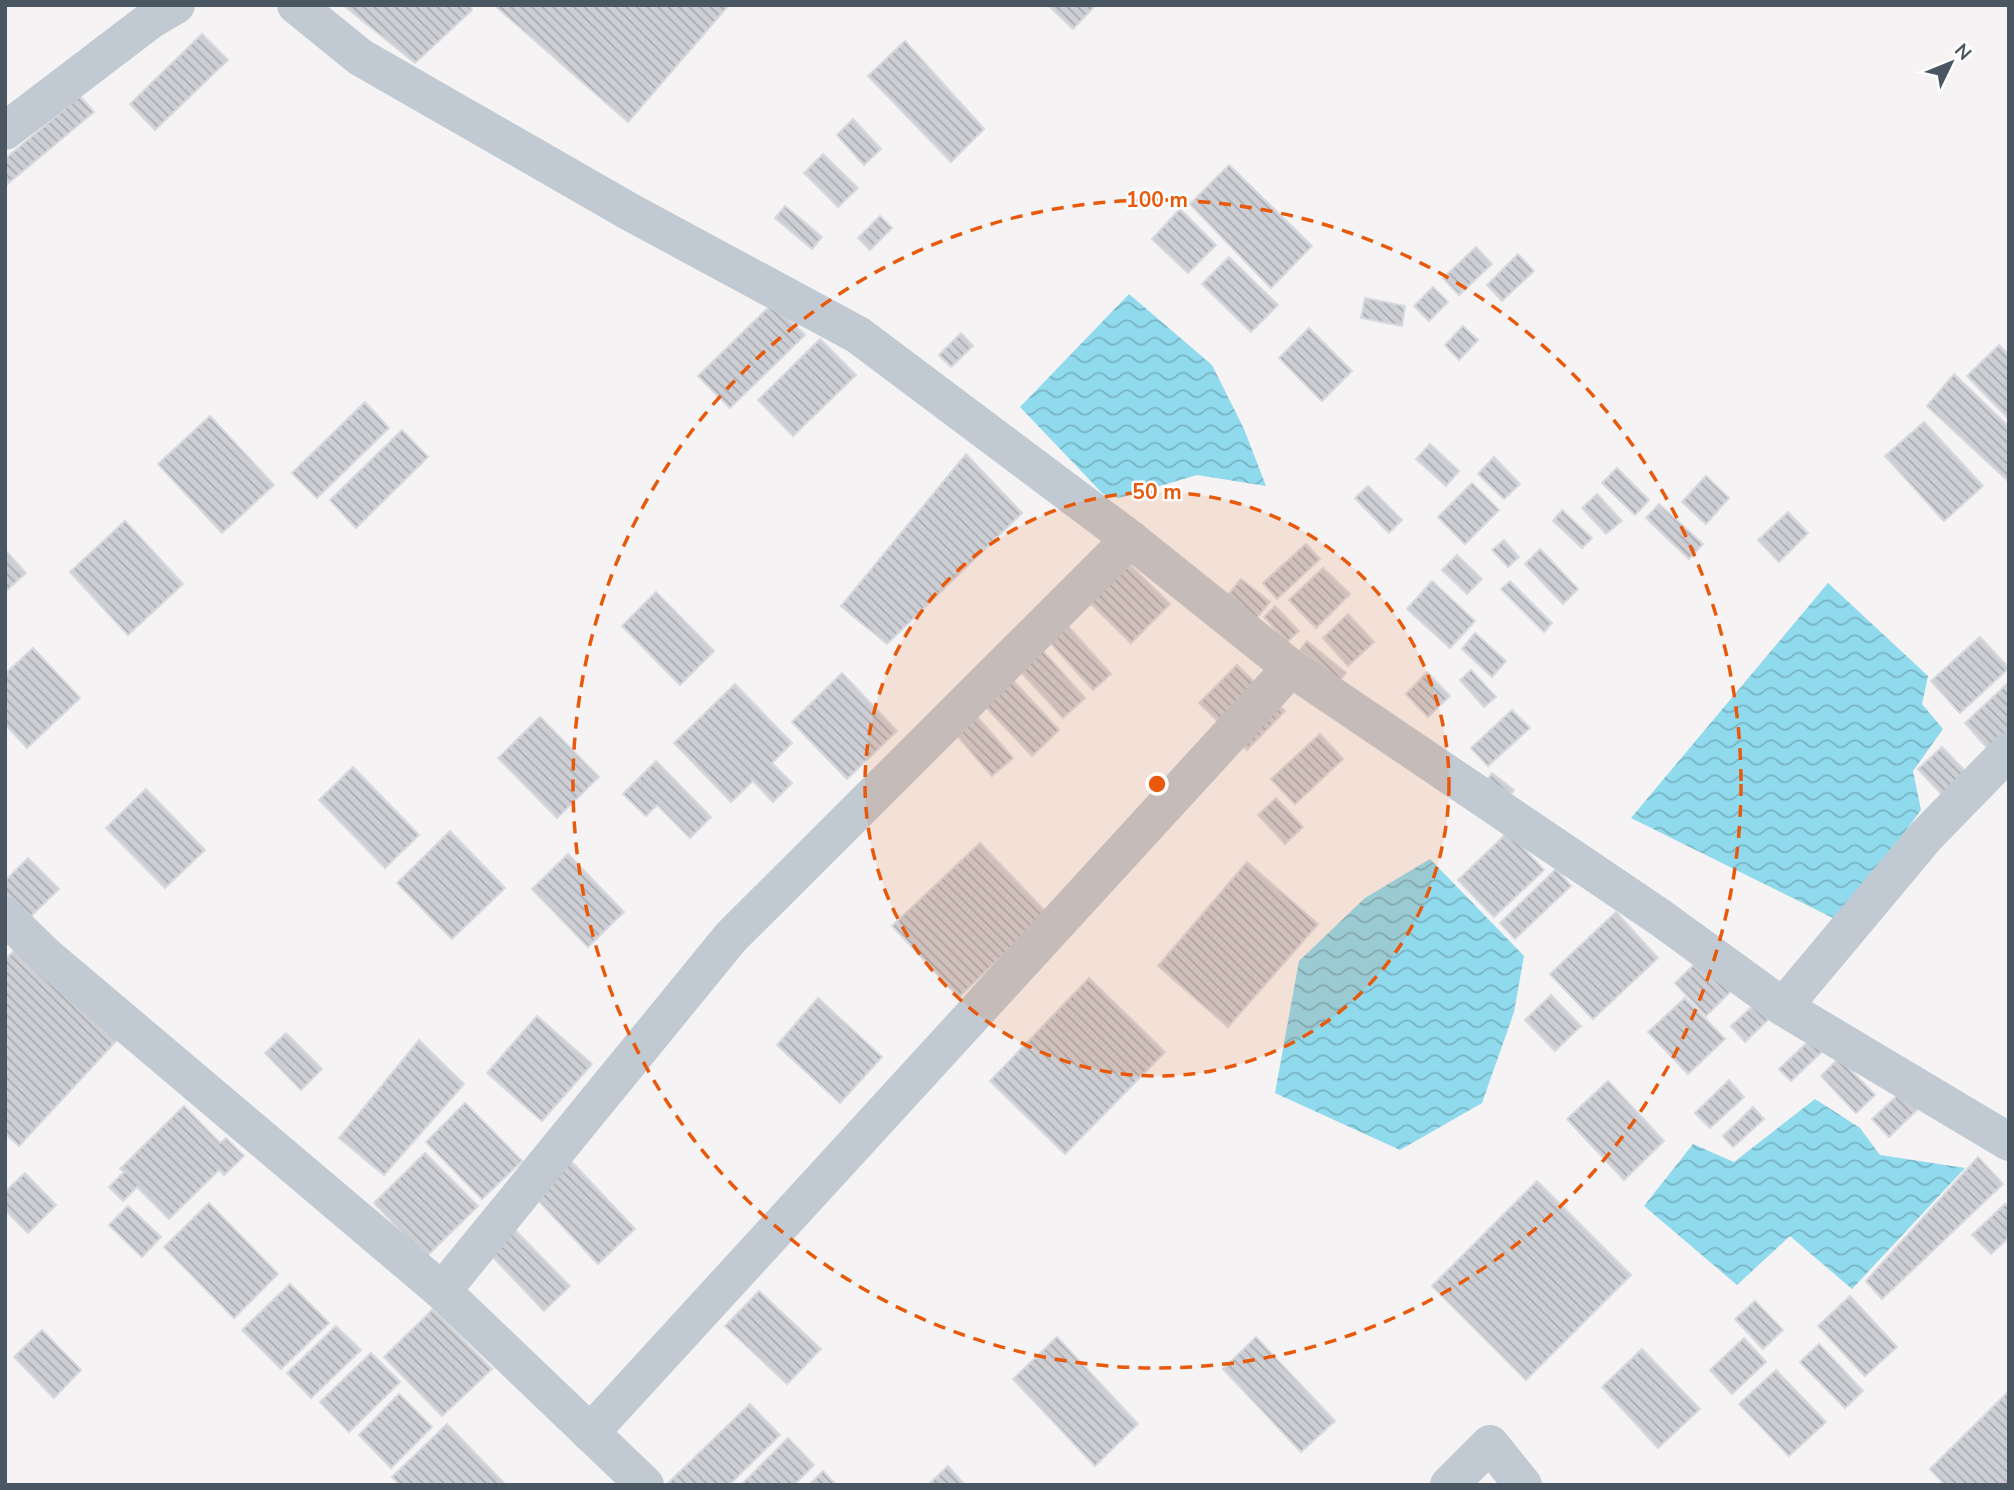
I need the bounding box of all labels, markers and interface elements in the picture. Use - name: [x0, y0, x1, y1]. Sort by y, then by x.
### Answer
- north arrow: [1916, 28, 1986, 98]
- text: N: [1948, 38, 1977, 66]
- text: 100 m: [1126, 186, 1188, 214]
- text: 50 m: [1132, 478, 1182, 506]
- centre of rings: [1145, 772, 1169, 796]

